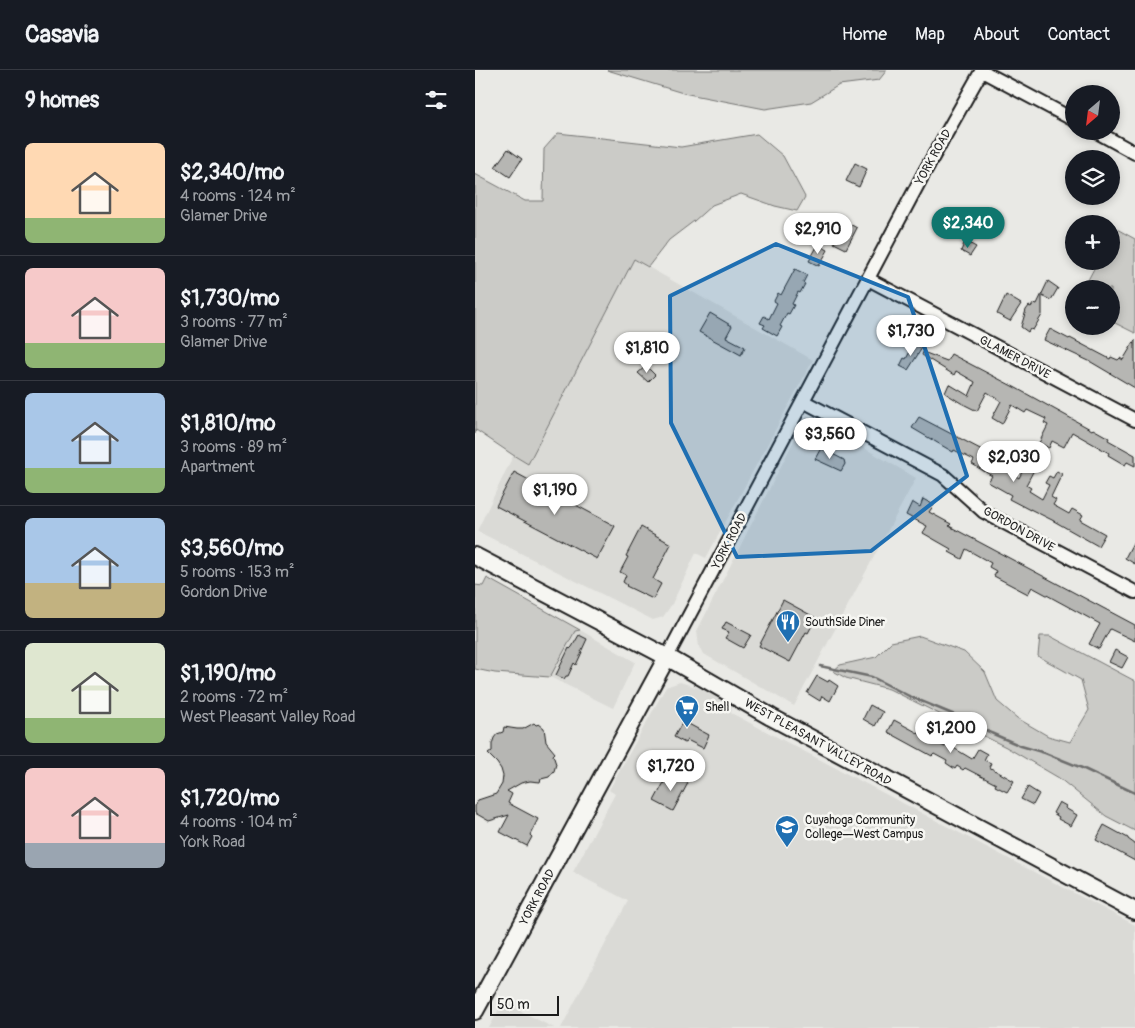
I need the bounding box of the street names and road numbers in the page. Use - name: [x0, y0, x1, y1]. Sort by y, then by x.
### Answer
- street label: YORK ROAD: [912, 126, 955, 189]
- street label: GLAMER DRIVE: [977, 332, 1053, 382]
- street label: GORDON DRIVE: [980, 504, 1057, 555]
- street label: YORK ROAD: [708, 510, 751, 573]
- street label: WEST PLEASANT VALLEY ROAD: [742, 696, 894, 789]
- street label: YORK ROAD: [516, 866, 559, 929]

